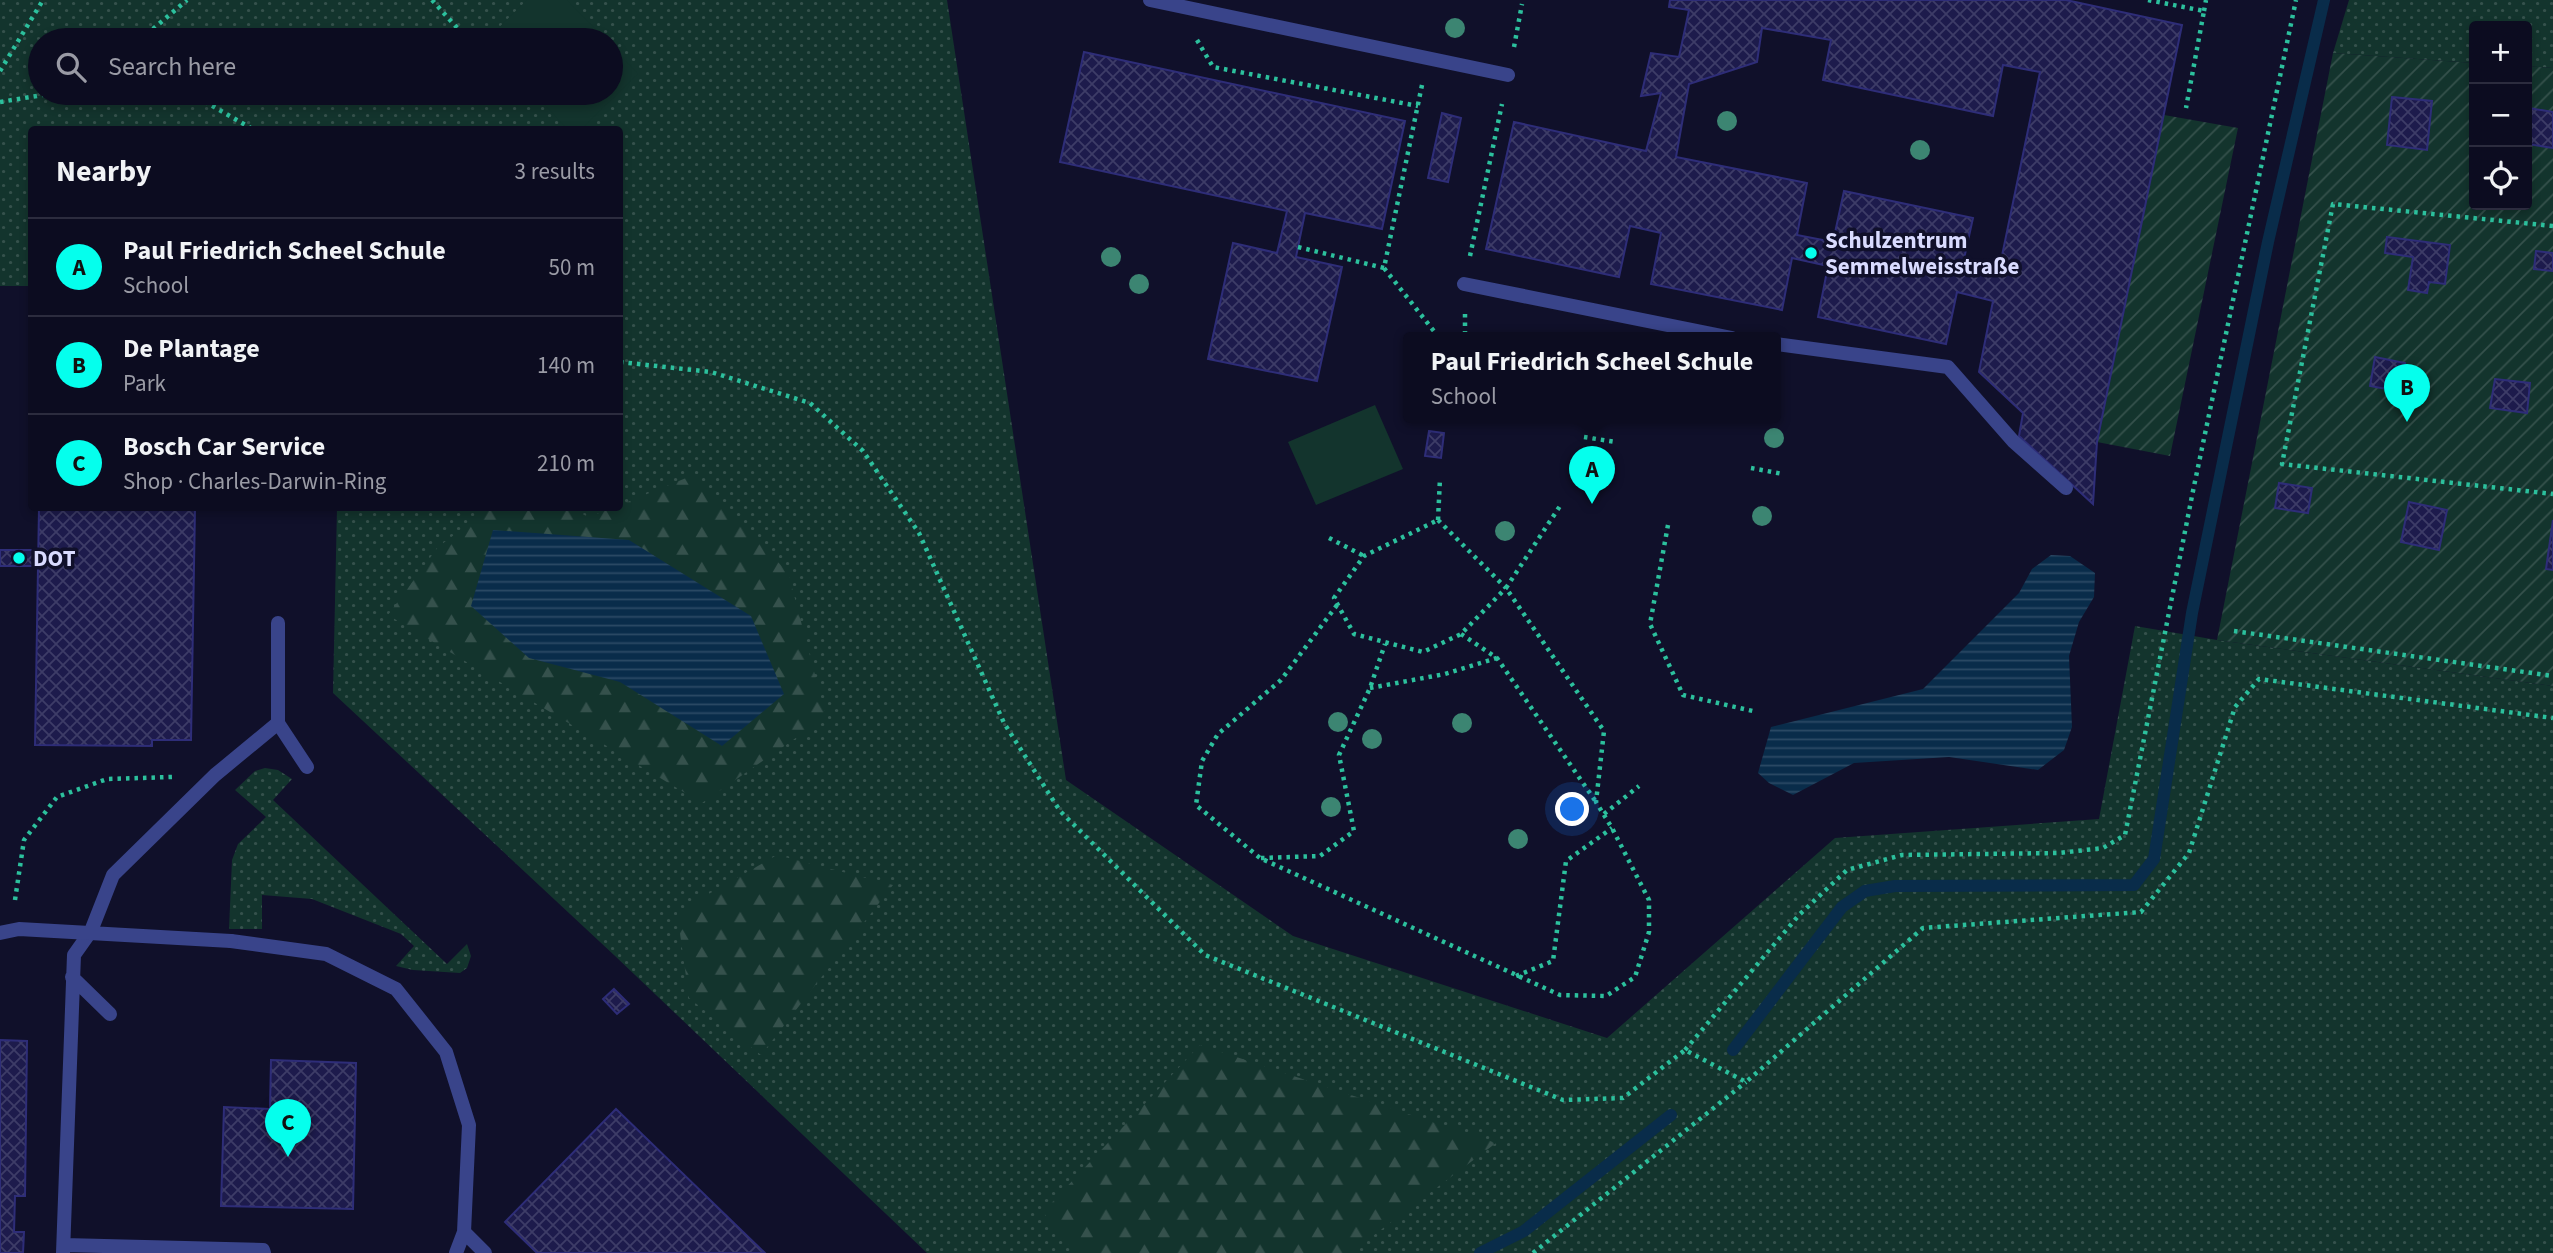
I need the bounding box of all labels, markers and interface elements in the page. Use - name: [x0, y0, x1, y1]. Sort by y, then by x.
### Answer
- map controls: [2469, 21, 2532, 210]
- button: +: [2469, 21, 2532, 84]
- search box: [28, 28, 623, 105]
- icon: search: [52, 48, 90, 86]
- text: Search here: [108, 48, 236, 85]
- button: −: [2469, 84, 2532, 147]
- button: locate: [2469, 147, 2532, 210]
- text: Nearby: [56, 150, 151, 193]
- text: 3 results: [515, 155, 595, 188]
- place label: Schulzentrum Semmelweisstraße: [1825, 224, 2019, 283]
- text: Paul Friedrich Scheel Schule: [123, 232, 446, 269]
- marker: Schulzentrum Semmelweisstraße: [1803, 245, 1819, 261]
- text: A: [72, 251, 86, 284]
- text: 50 m: [548, 251, 595, 284]
- text: School: [123, 269, 189, 302]
- text: De Plantage: [123, 330, 260, 367]
- popup: [1403, 332, 1781, 423]
- text: Paul Friedrich Scheel Schule: [1431, 343, 1753, 380]
- text: B: [72, 349, 86, 382]
- text: 140 m: [537, 349, 595, 382]
- pin: B: [2384, 364, 2430, 422]
- text: Park: [123, 367, 166, 400]
- text: School: [1431, 380, 1497, 413]
- text: Bosch Car Service: [123, 428, 325, 465]
- pin: A: [1569, 446, 1615, 504]
- text: C: [72, 447, 86, 480]
- text: 210 m: [537, 447, 595, 480]
- text: Shop · Charles-Darwin-Ring: [123, 465, 386, 498]
- place label: DOT: [33, 542, 76, 575]
- marker: DOT: [11, 550, 27, 566]
- your location: [1555, 792, 1589, 826]
- pin: C: [265, 1099, 311, 1157]

